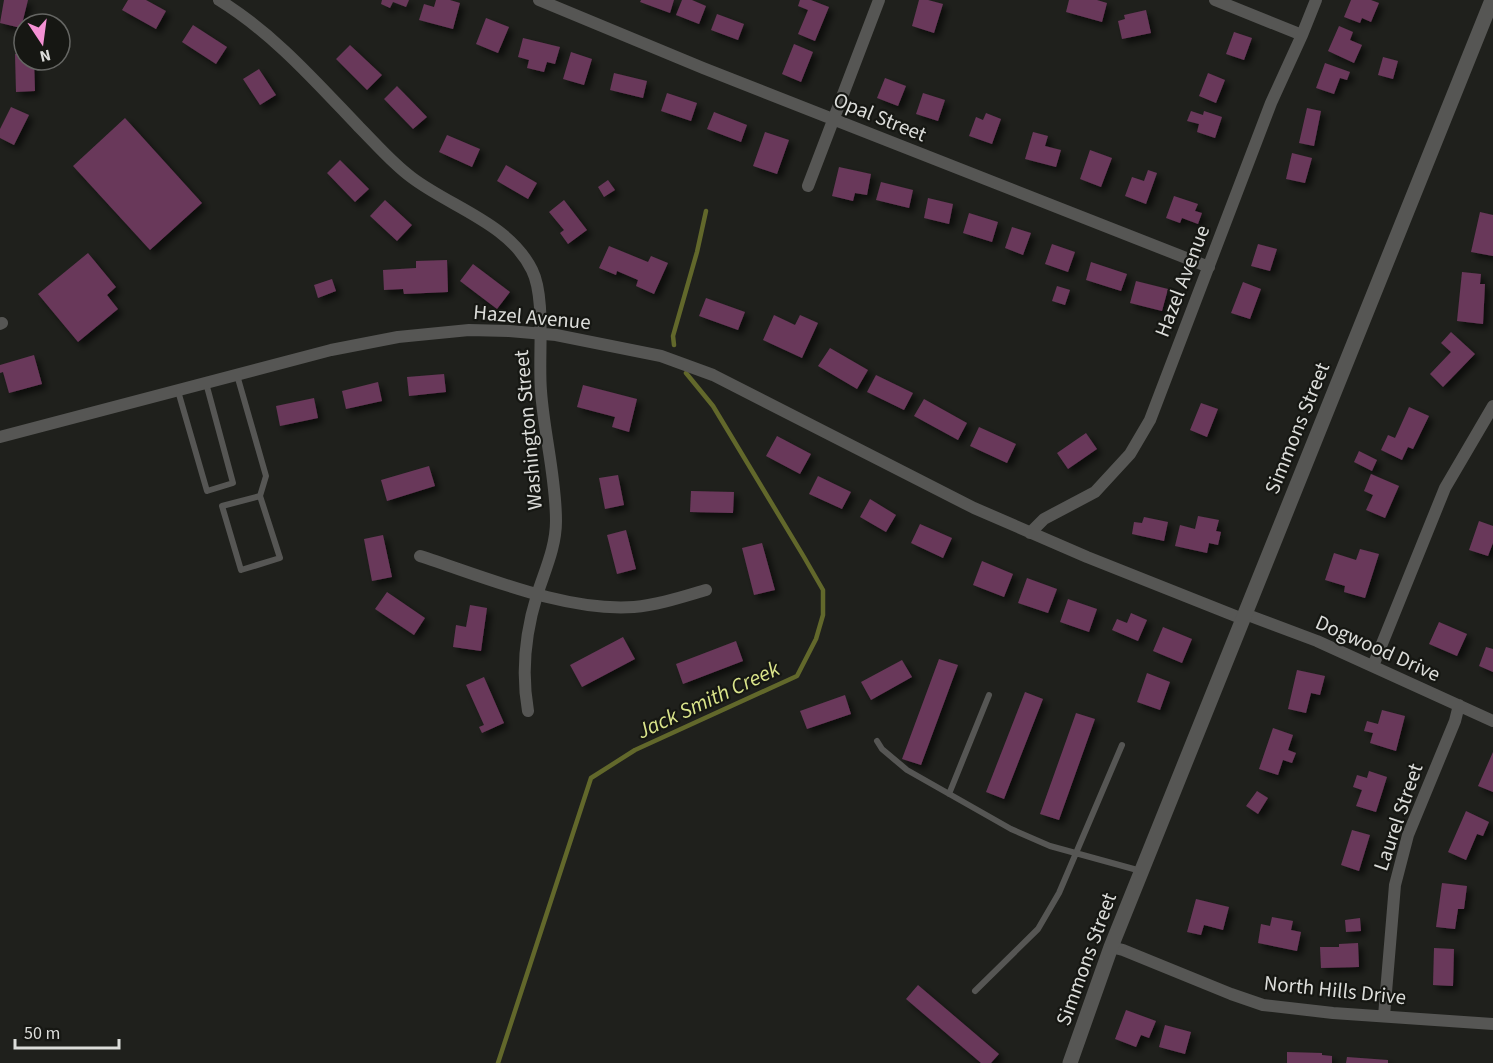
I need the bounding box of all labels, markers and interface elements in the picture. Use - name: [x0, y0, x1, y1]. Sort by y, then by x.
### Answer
- north arrow: [12, 12, 72, 72]
- text: N: [37, 44, 53, 68]
- street label: Opal Street: [829, 85, 931, 149]
- street label: Hazel Avenue: [1147, 221, 1217, 341]
- street label: Hazel Avenue: [472, 297, 592, 337]
- street label: Washington Street: [506, 349, 550, 511]
- street label: Simmons Street: [1257, 358, 1337, 498]
- street label: Dogwood Drive: [1311, 607, 1445, 689]
- water label: Jack Smith Creek: [631, 653, 786, 747]
- street label: Laurel Street: [1366, 759, 1430, 875]
- street label: Simmons Street: [1048, 888, 1124, 1030]
- street label: North Hills Drive: [1262, 968, 1408, 1012]
- scale bar: [15, 1012, 118, 1050]
- text: 50 m: [24, 1021, 60, 1046]

